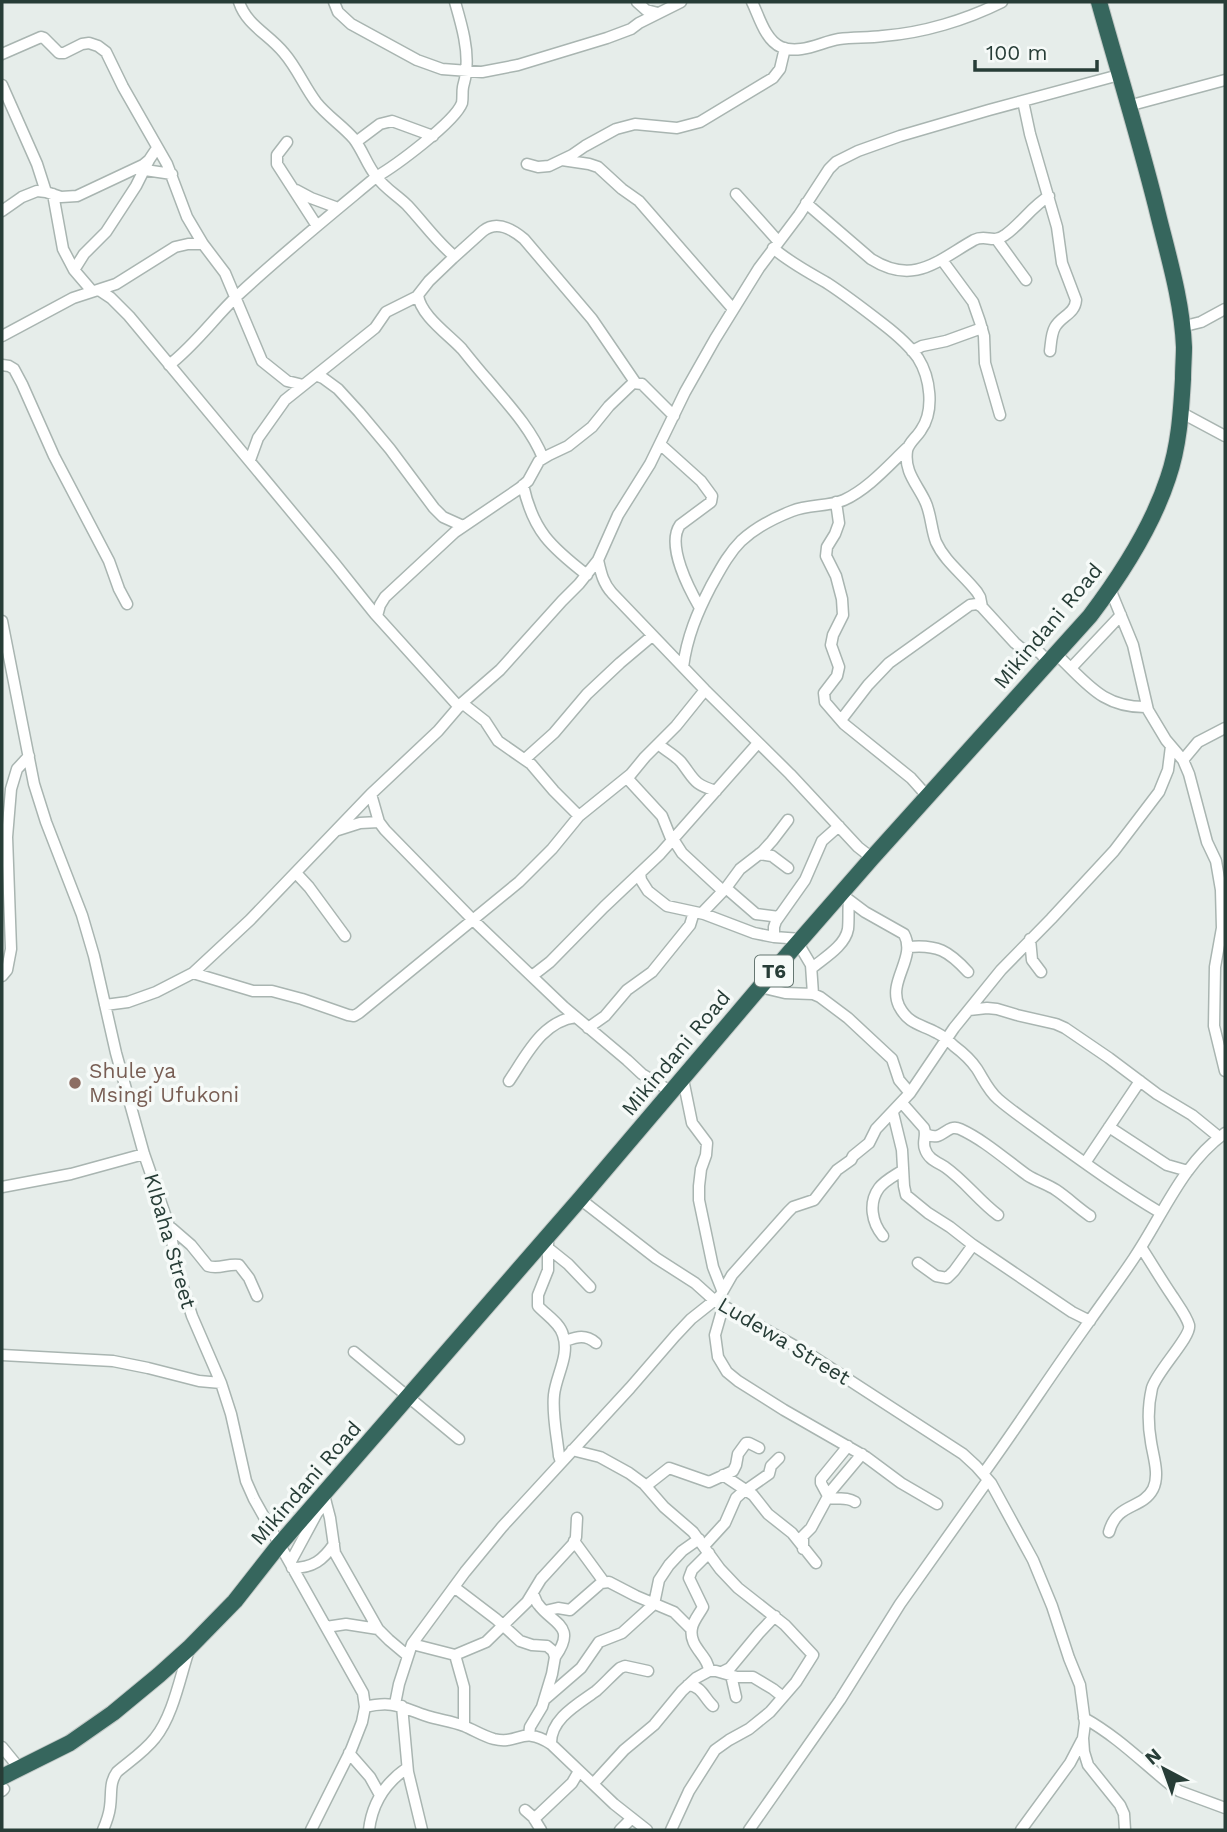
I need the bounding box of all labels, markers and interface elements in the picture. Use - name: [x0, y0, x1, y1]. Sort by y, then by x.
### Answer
- scale bar: [975, 28, 1098, 72]
- text: 100 m: [986, 40, 1048, 65]
- street label: Mikindani Road: [988, 558, 1107, 693]
- road number: T6: [755, 956, 793, 987]
- street label: Mikindani Road: [616, 985, 735, 1120]
- place label: Shule ya Msingi Ufukoni: [89, 1058, 239, 1107]
- marker: Shule ya Msingi Ufukoni: [67, 1075, 83, 1091]
- street label: KIbaha Street: [139, 1170, 202, 1312]
- street label: Ludewa Street: [714, 1291, 855, 1390]
- street label: Mikindani Road: [245, 1416, 366, 1550]
- north arrow: [1129, 1734, 1199, 1804]
- text: N: [1140, 1743, 1166, 1770]

